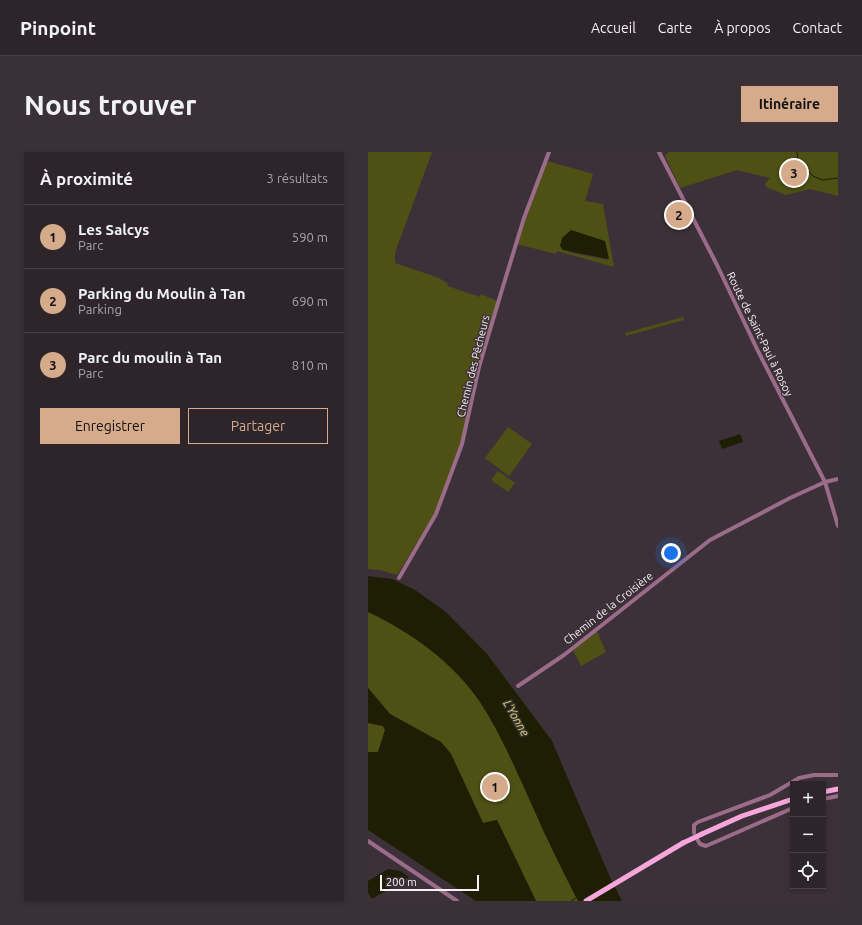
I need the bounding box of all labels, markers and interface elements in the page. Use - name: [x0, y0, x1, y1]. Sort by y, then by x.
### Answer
- text: Pinpoint: [20, 17, 96, 39]
- text: Accueil: [591, 20, 636, 36]
- text: Carte: [658, 20, 692, 36]
- text: À propos: [714, 20, 771, 36]
- text: Contact: [793, 20, 842, 36]
- button: Itinéraire: [741, 86, 838, 122]
- text: Nous trouver: [24, 89, 197, 120]
- pin: 3: [781, 158, 807, 188]
- text: À proximité: [40, 169, 133, 188]
- text: 3 résultats: [267, 171, 328, 185]
- pin: 2: [666, 200, 692, 230]
- text: Les Salcys: [78, 221, 149, 238]
- text: 1: [49, 230, 57, 244]
- text: 590 m: [292, 230, 328, 244]
- text: Parc: [78, 238, 103, 252]
- street label: Route de Saint-Paul à Rosoy: [725, 270, 796, 399]
- text: Parking du Moulin à Tan: [78, 285, 245, 302]
- text: 2: [49, 294, 57, 308]
- text: 690 m: [292, 294, 328, 308]
- text: Parking: [78, 302, 122, 316]
- street label: Chemin des Pêcheurs: [454, 313, 492, 418]
- text: Parc du moulin à Tan: [78, 349, 222, 366]
- text: 3: [49, 358, 57, 372]
- text: 810 m: [292, 358, 328, 372]
- text: Parc: [78, 366, 103, 380]
- button: Enregistrer: [40, 408, 180, 444]
- button: Partager: [188, 408, 328, 444]
- your location: [661, 543, 681, 563]
- street label: Chemin de la Croisière: [561, 569, 655, 647]
- water label: L'Yonne: [501, 697, 532, 738]
- pin: 1: [482, 772, 508, 802]
- map controls: [790, 781, 826, 889]
- button: +: [790, 781, 826, 817]
- button: −: [790, 817, 826, 853]
- button: locate: [790, 853, 826, 889]
- scale bar: [380, 873, 479, 892]
- text: 200 m: [386, 876, 417, 888]

